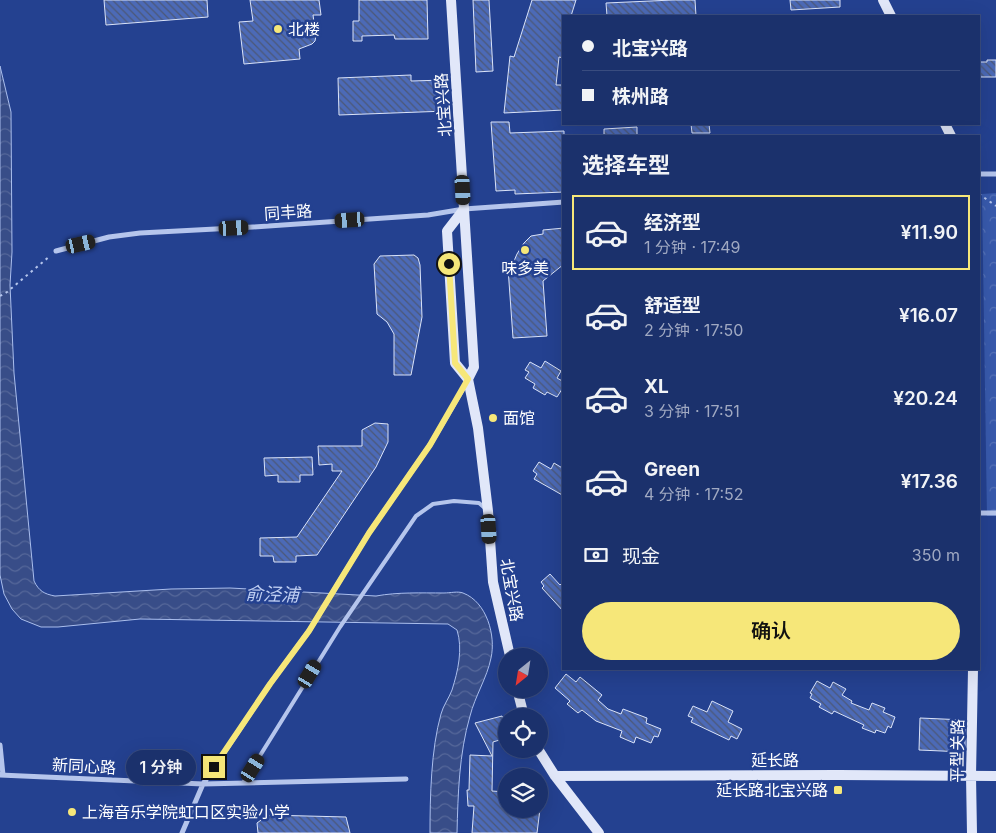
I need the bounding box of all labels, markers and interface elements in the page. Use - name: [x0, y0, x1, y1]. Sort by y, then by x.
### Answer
- place label: 北楼: [288, 19, 320, 39]
- marker: 北楼: [272, 23, 284, 35]
- text: 北宝兴路: [612, 37, 688, 60]
- street label: 北宝兴路: [431, 72, 455, 138]
- text: 株州路: [612, 85, 669, 108]
- text: 选择车型: [582, 152, 670, 178]
- car: [454, 175, 471, 205]
- street label: 同丰路: [263, 200, 313, 224]
- icon: car: [584, 210, 629, 255]
- car: [334, 211, 365, 229]
- text: 经济型: [644, 211, 701, 234]
- car: [218, 220, 249, 236]
- text: ¥11.90: [901, 221, 958, 244]
- car: [64, 233, 97, 255]
- text: 1 分钟 · 17:49: [644, 237, 741, 257]
- marker: 味多美: [519, 244, 531, 256]
- route start: [438, 253, 460, 275]
- place label: 味多美: [501, 258, 549, 278]
- icon: car: [584, 293, 629, 338]
- text: 舒适型: [644, 294, 701, 317]
- text: ¥16.07: [899, 304, 958, 327]
- text: 2 分钟 · 17:50: [644, 320, 743, 340]
- text: XL: [644, 375, 669, 398]
- icon: car: [584, 376, 629, 421]
- text: ¥20.24: [893, 387, 958, 410]
- text: 3 分钟 · 17:51: [644, 401, 740, 421]
- place label: 面馆: [503, 408, 535, 428]
- marker: 面馆: [487, 412, 499, 424]
- text: Green: [644, 458, 700, 481]
- icon: car: [584, 459, 629, 504]
- text: ¥17.36: [901, 470, 958, 493]
- text: 4 分钟 · 17:52: [644, 484, 744, 504]
- car: [480, 514, 497, 544]
- icon: cash: [582, 541, 610, 569]
- text: 现金: [622, 545, 660, 568]
- text: 350 m: [912, 545, 960, 565]
- street label: 北宝兴路: [497, 557, 527, 623]
- water label: 俞泾浦: [245, 583, 302, 606]
- button: 确认: [582, 602, 960, 660]
- north arrow: [498, 648, 548, 698]
- map controls: [498, 648, 548, 818]
- car: [295, 657, 324, 691]
- button: locate: [498, 708, 548, 758]
- street label: 平型关路: [946, 719, 968, 783]
- callout: 1 分钟: [126, 750, 196, 784]
- street label: 延长路: [751, 750, 799, 770]
- car: [238, 751, 267, 785]
- street label: 新同心路: [52, 754, 116, 778]
- route end: [203, 756, 225, 778]
- text: 1 分钟: [140, 757, 182, 777]
- button: layers: [498, 768, 548, 818]
- place label: 延长路北宝兴路: [716, 780, 828, 800]
- marker: 延长路北宝兴路: [832, 784, 844, 796]
- place label: 上海音乐学院虹口区实验小学: [82, 802, 290, 822]
- marker: 上海音乐学院虹口区实验小学: [66, 806, 78, 818]

